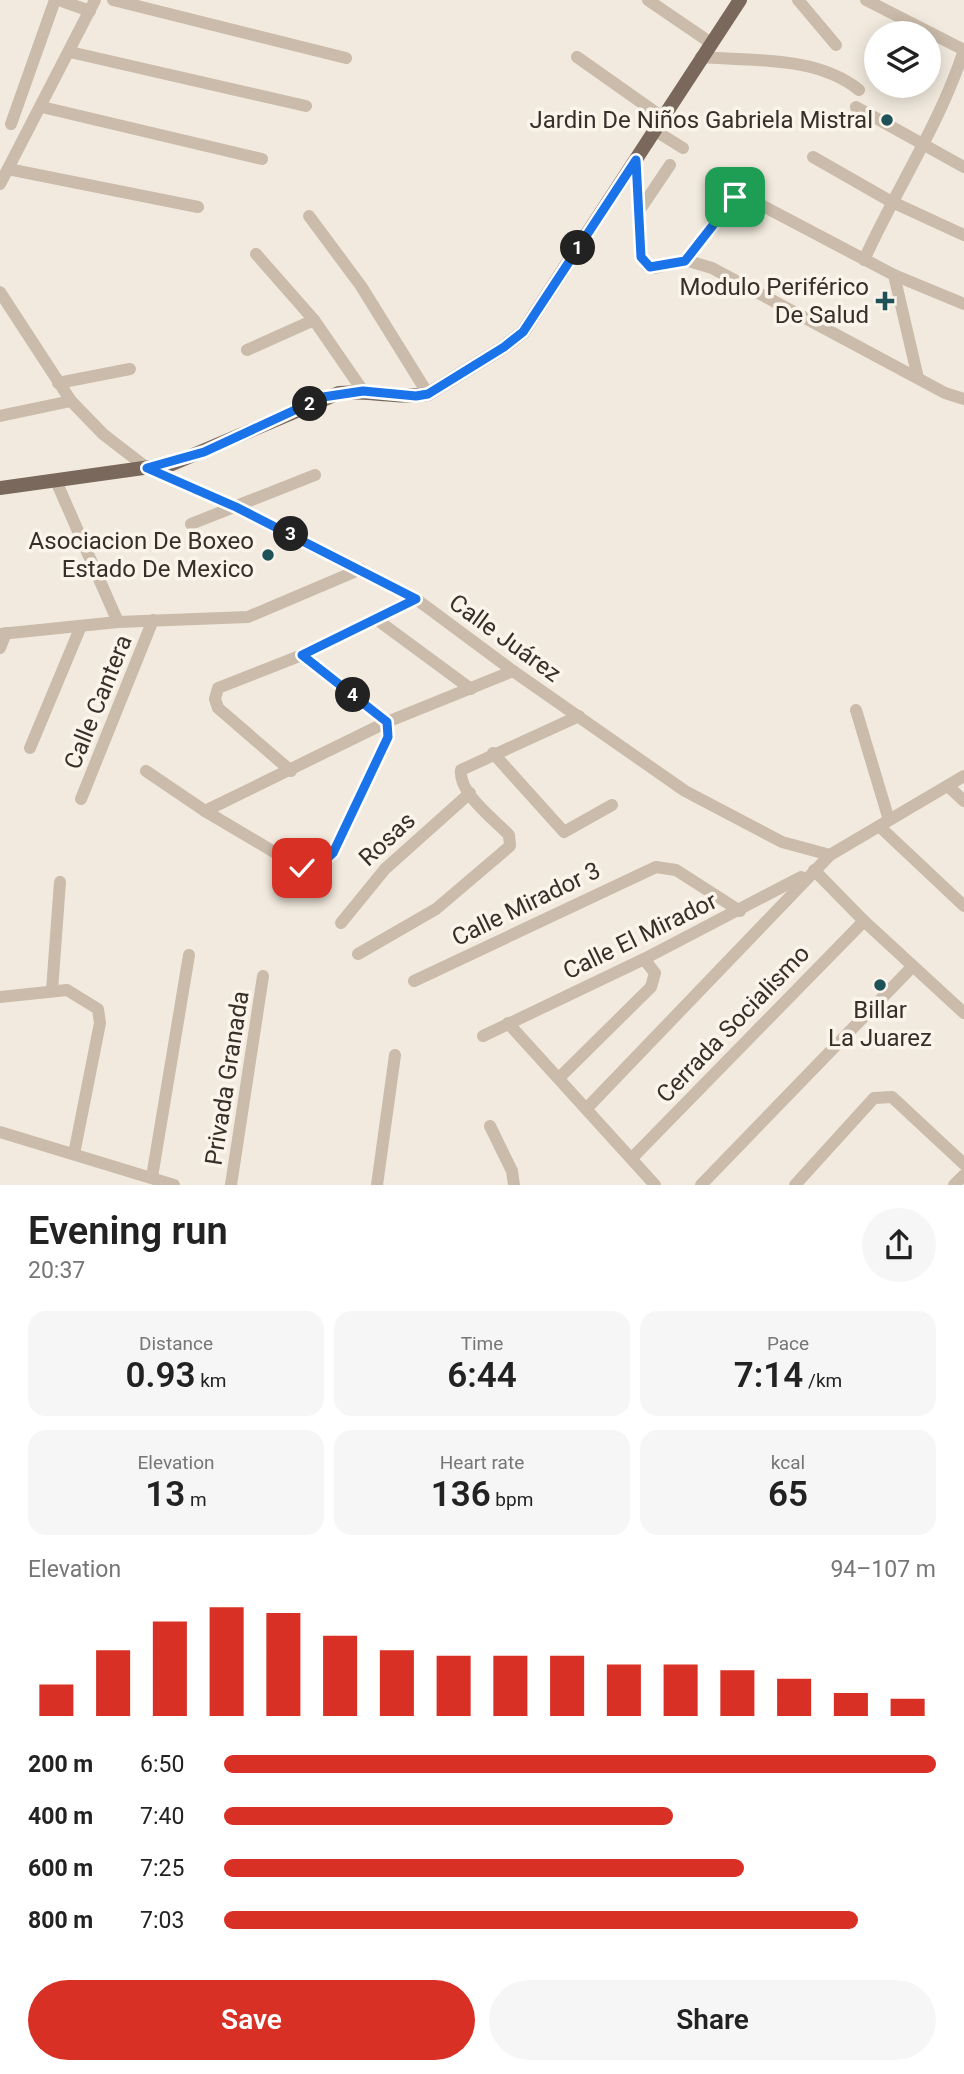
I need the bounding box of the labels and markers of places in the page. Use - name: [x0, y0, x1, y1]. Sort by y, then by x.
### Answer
- place label: Jardin De Niños Gabriela Mistral: [530, 106, 873, 134]
- marker: Jardin De Niños Gabriela Mistral: [879, 112, 895, 128]
- pin: [705, 167, 765, 227]
- pin: 1: [560, 230, 596, 266]
- place label: Modulo Periférico De Salud: [679, 273, 869, 329]
- marker: Modulo Periférico De Salud: [875, 291, 895, 311]
- pin: 2: [292, 386, 328, 422]
- pin: 3: [274, 516, 308, 552]
- place label: Asociacion De Boxeo Estado De Mexico: [29, 527, 254, 583]
- marker: Asociacion De Boxeo Estado De Mexico: [260, 547, 276, 563]
- pin: 4: [336, 678, 370, 712]
- pin: [272, 838, 332, 898]
- marker: Billar La Juarez: [872, 977, 888, 993]
- place label: Billar La Juarez: [828, 996, 932, 1052]

